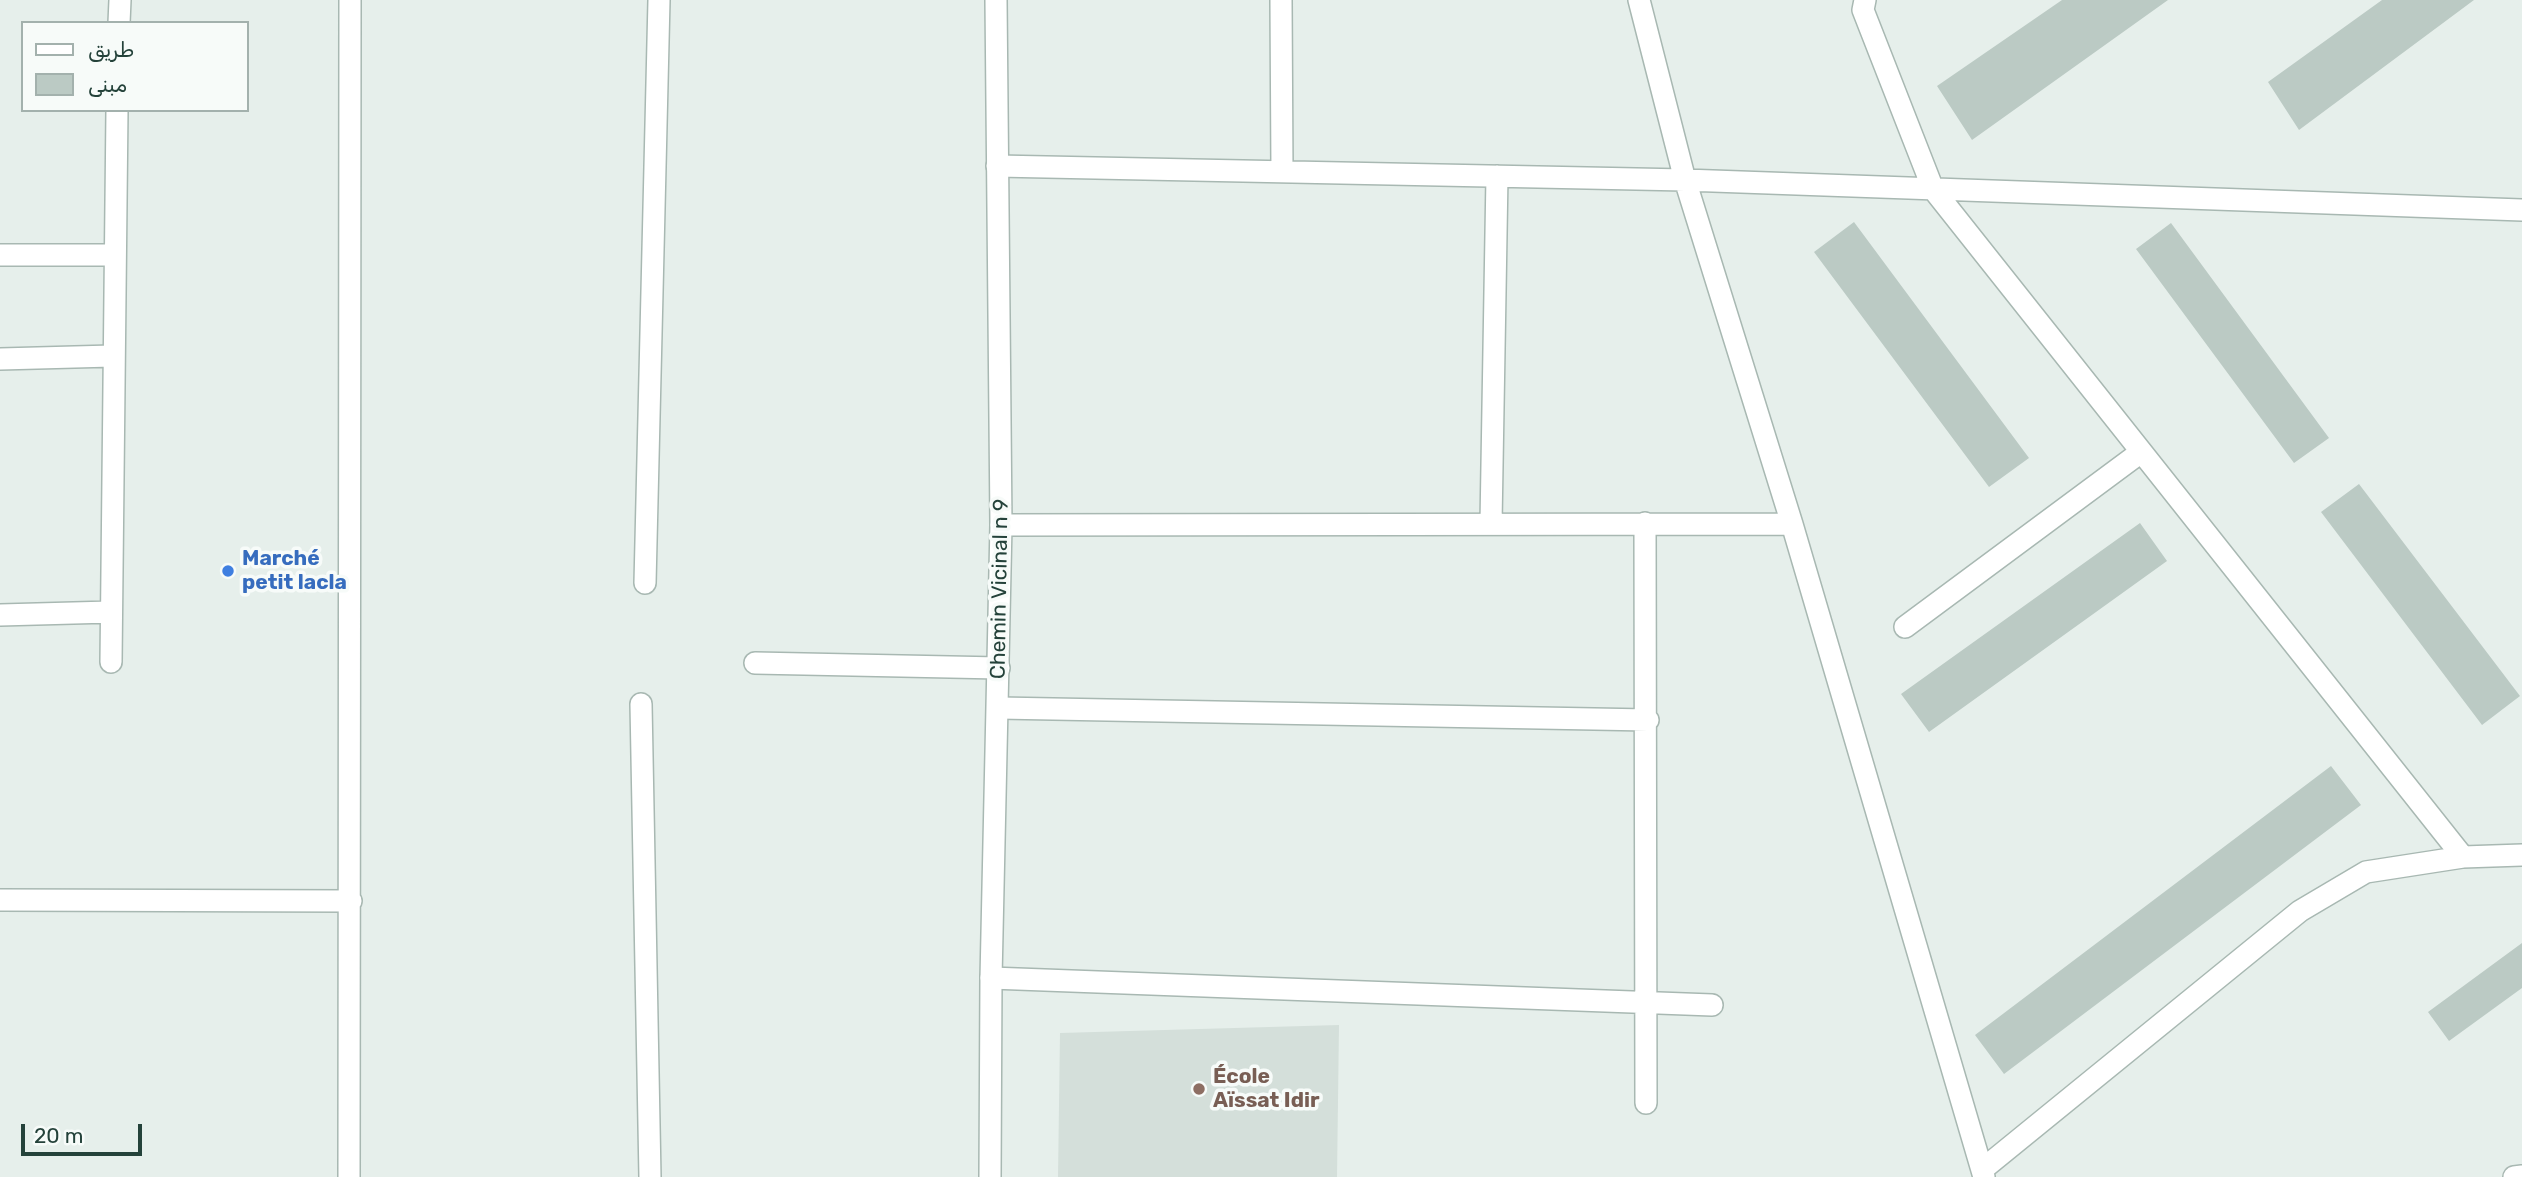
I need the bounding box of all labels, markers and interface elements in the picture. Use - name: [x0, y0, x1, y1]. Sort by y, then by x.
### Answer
- legend: [21, 21, 248, 112]
- text: طريق: [88, 37, 134, 62]
- text: مبنى: [88, 72, 127, 97]
- street label: Chemin Vicinal n 9: [986, 499, 1014, 679]
- place label: Marché petit lacla: [242, 546, 347, 596]
- marker: Marché petit lacla: [220, 563, 236, 579]
- place label: École Aïssat Idir: [1213, 1064, 1319, 1114]
- marker: École Aïssat Idir: [1191, 1081, 1207, 1097]
- scale bar: [24, 1110, 145, 1154]
- text: 20 m: [34, 1123, 83, 1148]

